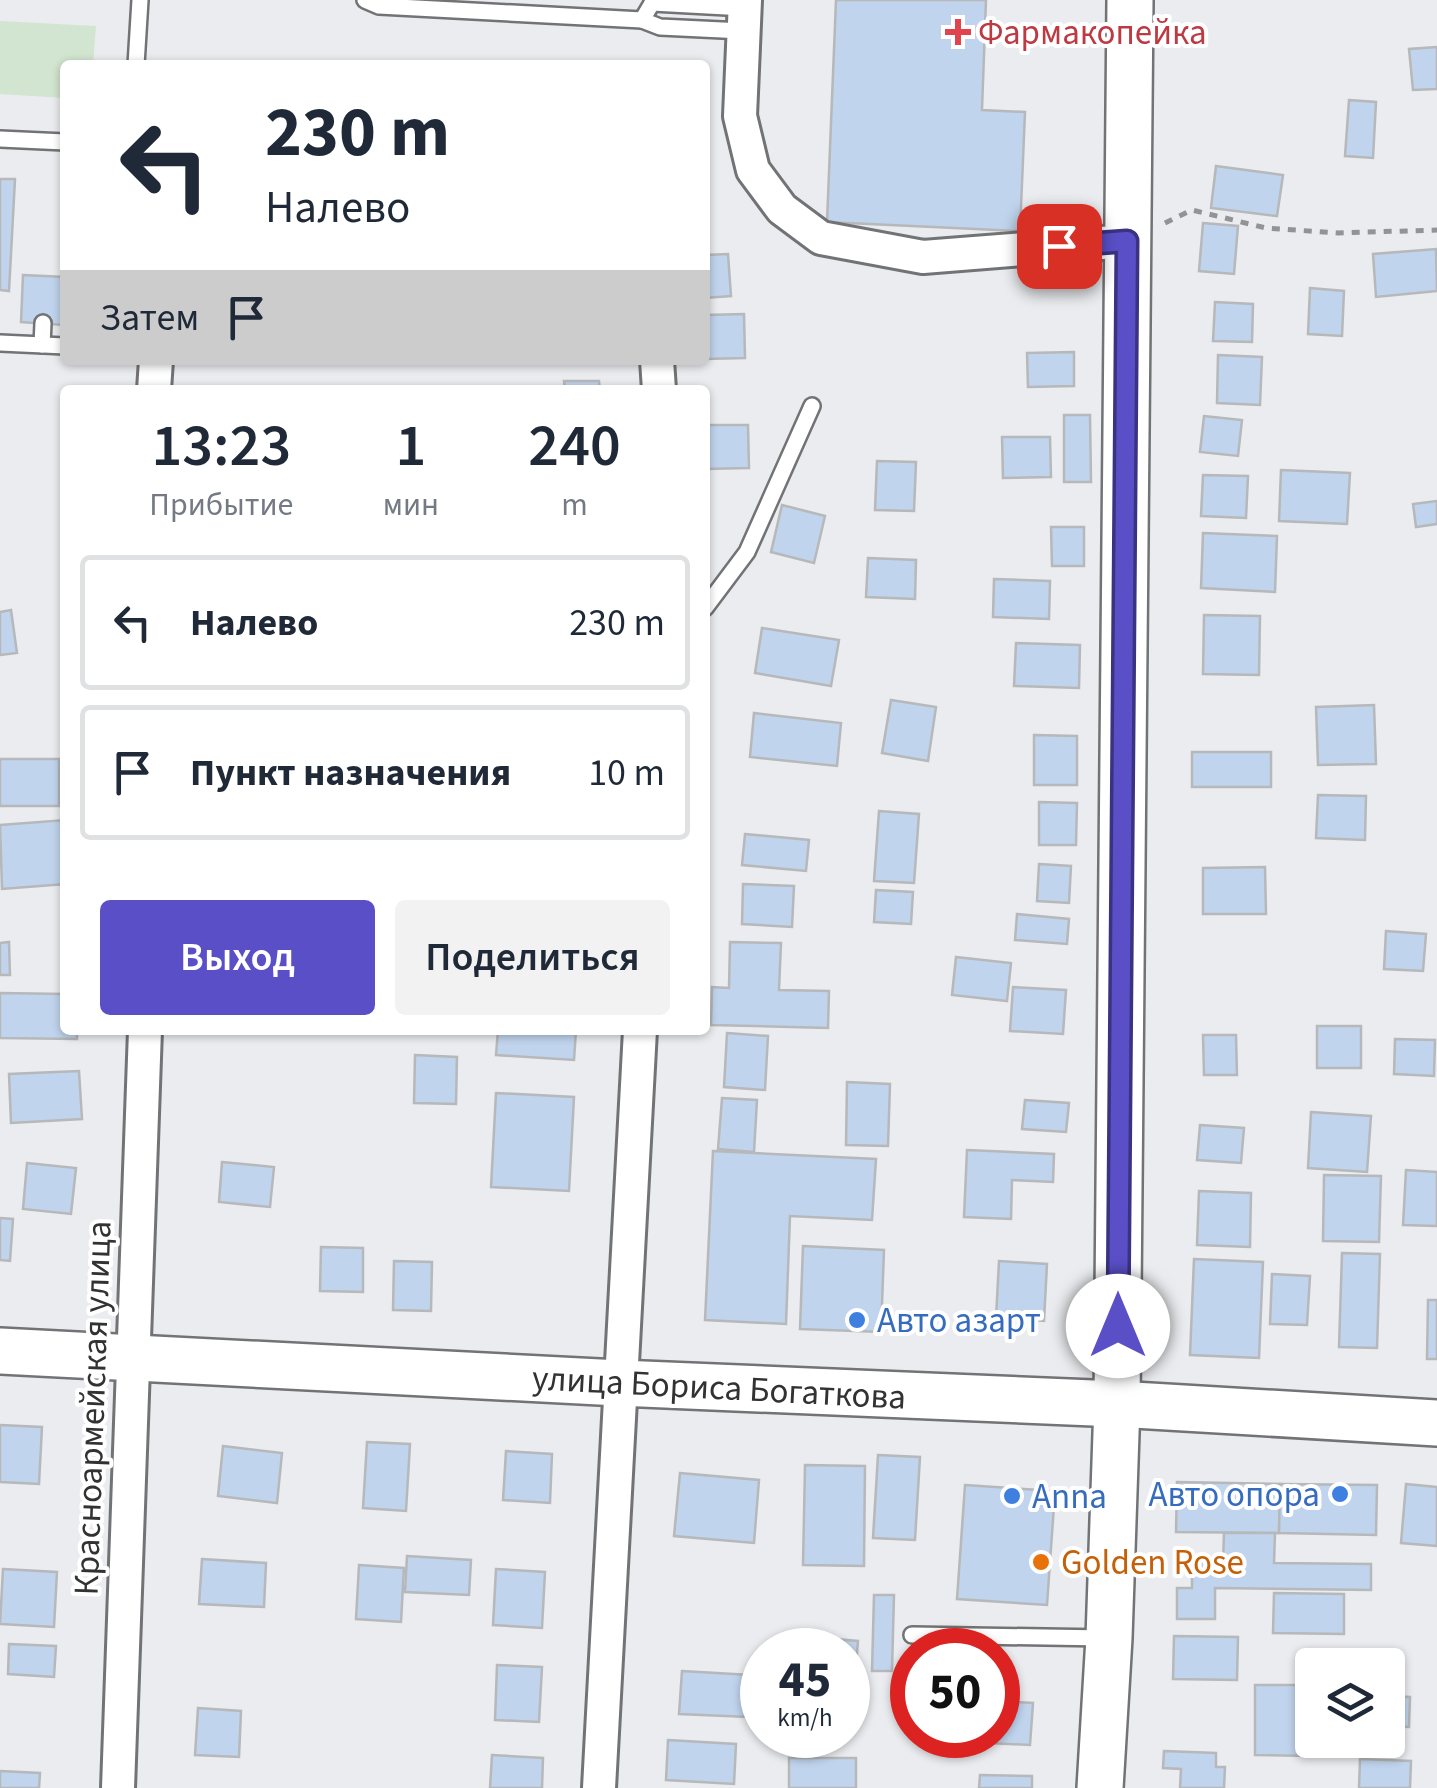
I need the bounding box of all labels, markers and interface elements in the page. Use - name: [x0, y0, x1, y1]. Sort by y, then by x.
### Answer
- place label: Фармакопейка: [978, 8, 1207, 58]
- marker: Фармакопейка: [947, 21, 969, 43]
- text: 230 m: [265, 83, 450, 183]
- icon: left: [100, 100, 230, 230]
- text: Налево: [265, 176, 411, 240]
- pin: [1017, 204, 1102, 289]
- icon: arrive: [1032, 219, 1087, 274]
- icon: arrive: [219, 290, 274, 345]
- text: Затем: [100, 291, 199, 345]
- text: 13:23: [152, 404, 291, 489]
- text: 1: [396, 404, 426, 489]
- text: 240: [528, 404, 621, 489]
- text: Прибытие: [149, 482, 293, 528]
- text: мин: [383, 482, 439, 528]
- text: m: [561, 482, 588, 528]
- icon: left: [105, 595, 160, 650]
- text: Налево: [190, 596, 318, 650]
- text: 230 m: [569, 596, 665, 650]
- icon: arrive: [105, 745, 160, 800]
- text: Пункт назначения: [190, 746, 511, 800]
- text: 10 m: [588, 746, 665, 800]
- button: Выход: [100, 900, 375, 1015]
- button: Поделиться: [395, 900, 670, 1015]
- street label: Красноармейская улица: [61, 1220, 125, 1596]
- position arrow: [1066, 1274, 1170, 1378]
- place label: Авто азарт: [877, 1296, 1041, 1346]
- marker: Авто азарт: [846, 1309, 868, 1331]
- street label: улица Бориса Богаткова: [531, 1353, 907, 1423]
- place label: Авто опора: [1149, 1470, 1320, 1520]
- place label: Anna: [1032, 1472, 1107, 1522]
- marker: Авто опора: [1329, 1483, 1351, 1505]
- marker: Anna: [1001, 1485, 1023, 1507]
- place label: Golden Rose: [1061, 1538, 1244, 1588]
- marker: Golden Rose: [1030, 1551, 1052, 1573]
- speed limit sign: 50: [890, 1628, 1020, 1758]
- text: 45: [779, 1645, 831, 1716]
- map controls: [1295, 1648, 1405, 1758]
- button: layers: [1295, 1648, 1405, 1758]
- text: km/h: [777, 1700, 833, 1736]

